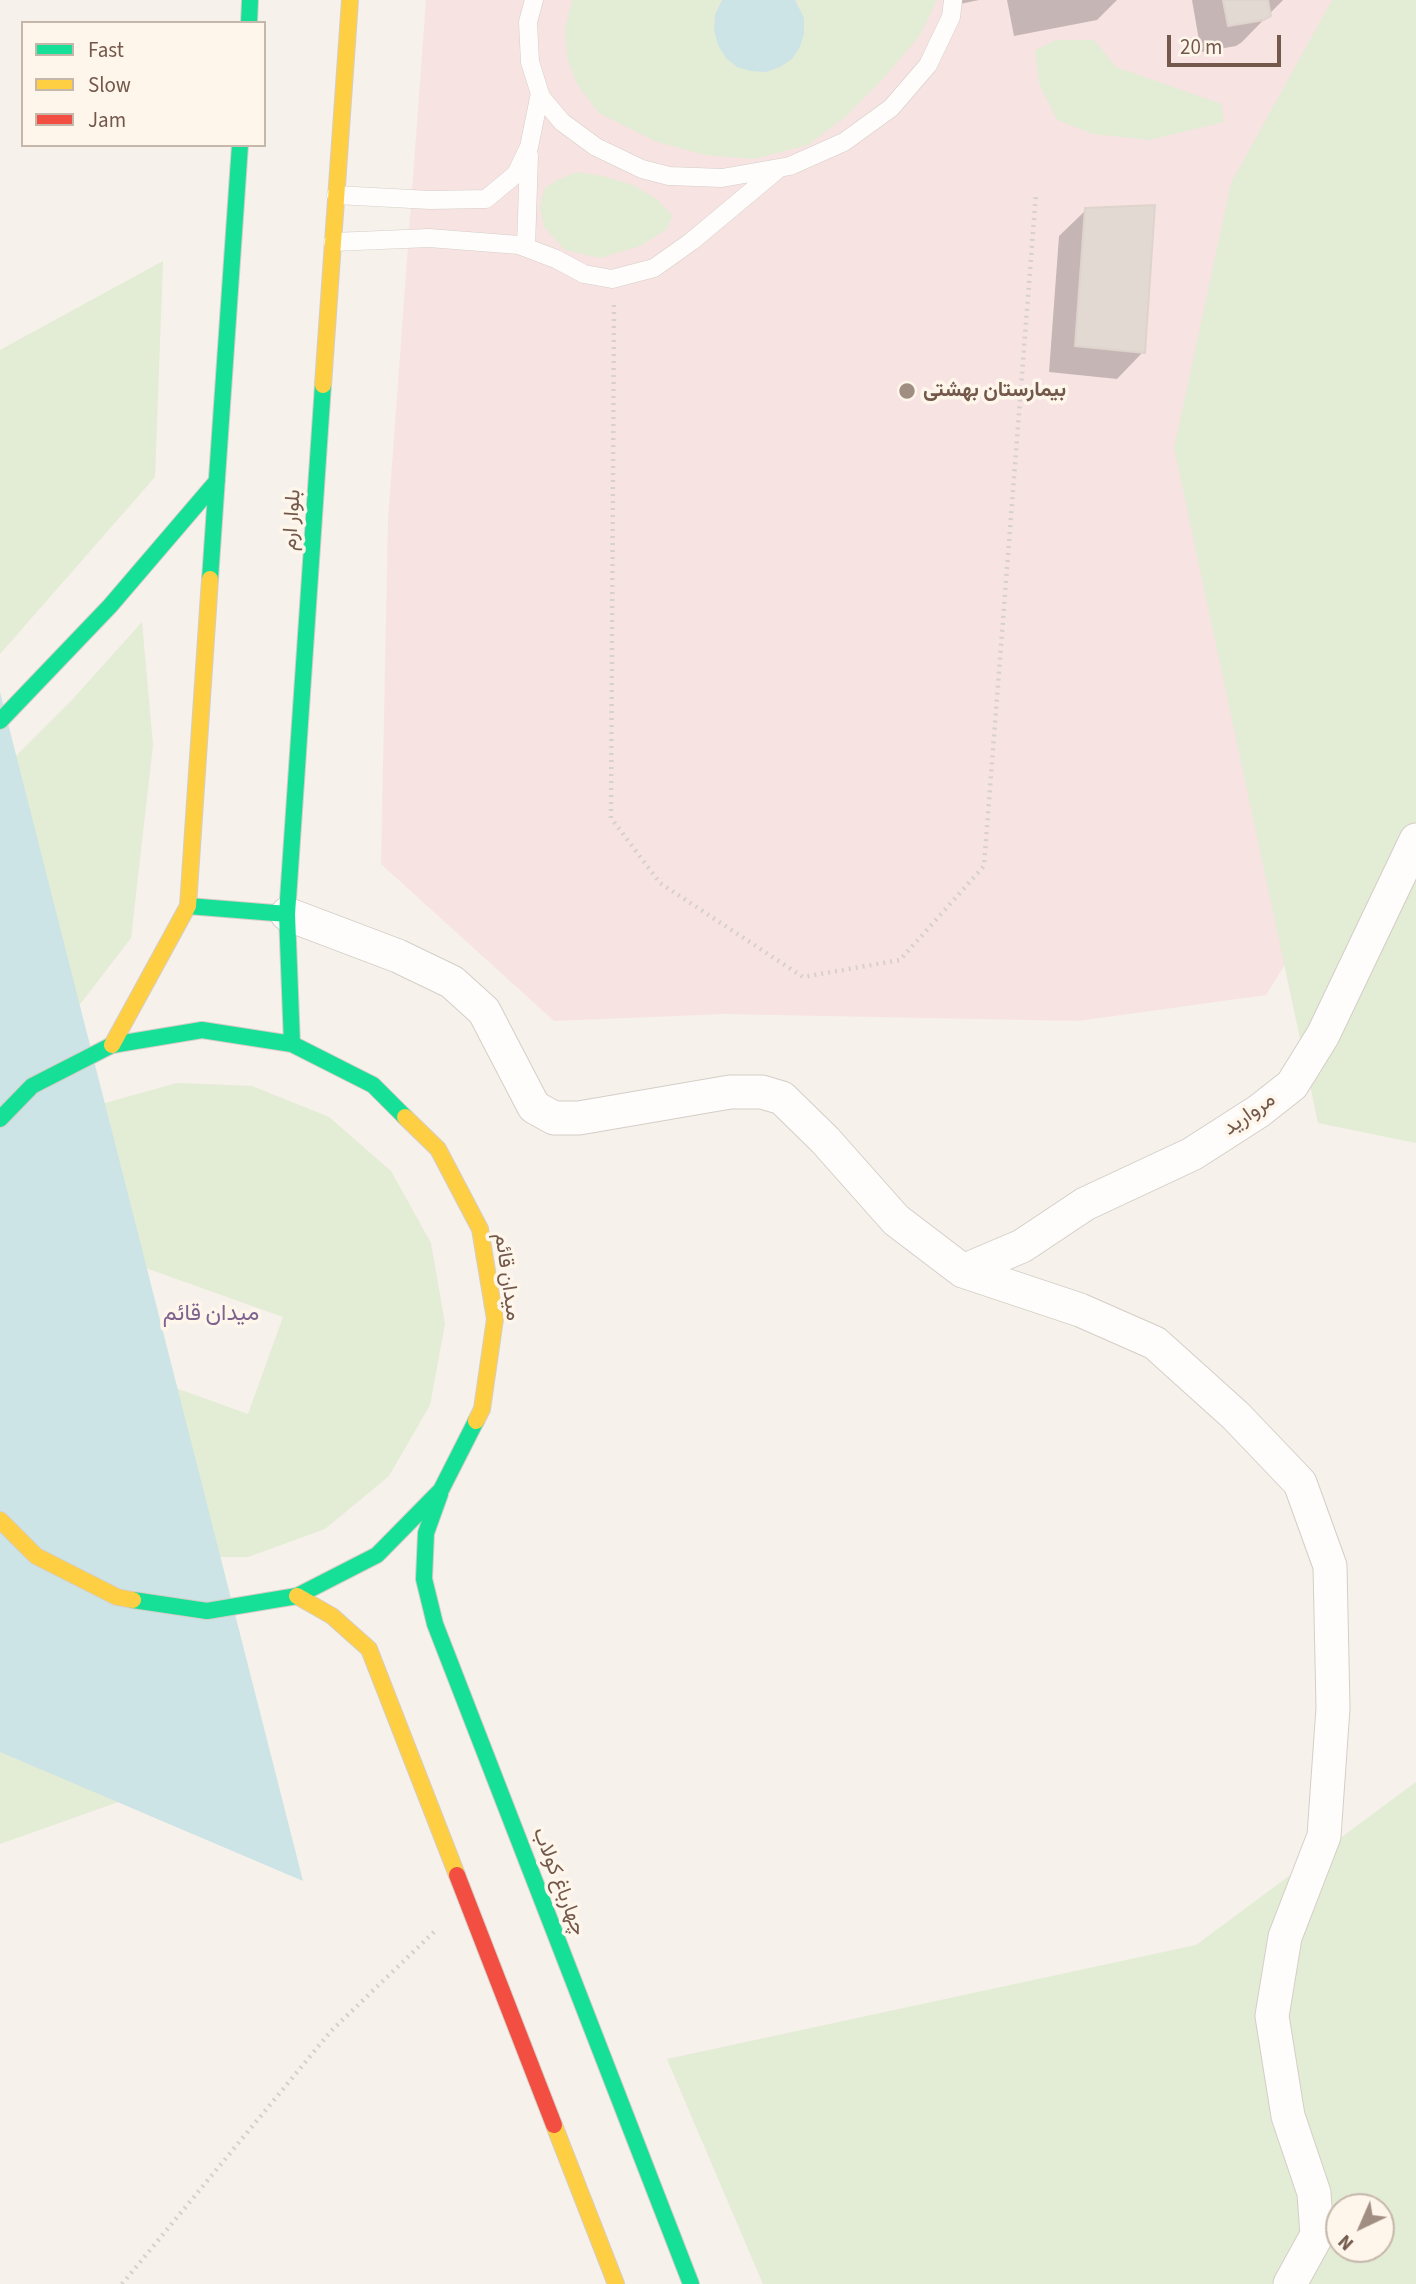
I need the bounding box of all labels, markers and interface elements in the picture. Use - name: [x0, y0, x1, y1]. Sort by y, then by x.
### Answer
- legend: [21, 21, 266, 147]
- scale bar: [1171, 21, 1285, 65]
- text: 20 m: [1180, 32, 1222, 62]
- text: Fast: [88, 35, 124, 65]
- text: Slow: [88, 70, 131, 100]
- text: Jam: [88, 105, 126, 135]
- place label: بیمارستان بهشتی: [923, 378, 1066, 404]
- marker: بیمارستان بهشتی: [897, 381, 917, 401]
- street label: بلوار ارم: [278, 489, 308, 551]
- street label: مروارید: [1219, 1088, 1281, 1142]
- street label: میدان قائم: [487, 1232, 525, 1322]
- district label: میدان قائم: [163, 1301, 259, 1329]
- street label: چهارباغ کولاب: [526, 1824, 590, 1940]
- north arrow: [1325, 2193, 1395, 2263]
- text: N: [1333, 2228, 1360, 2256]

